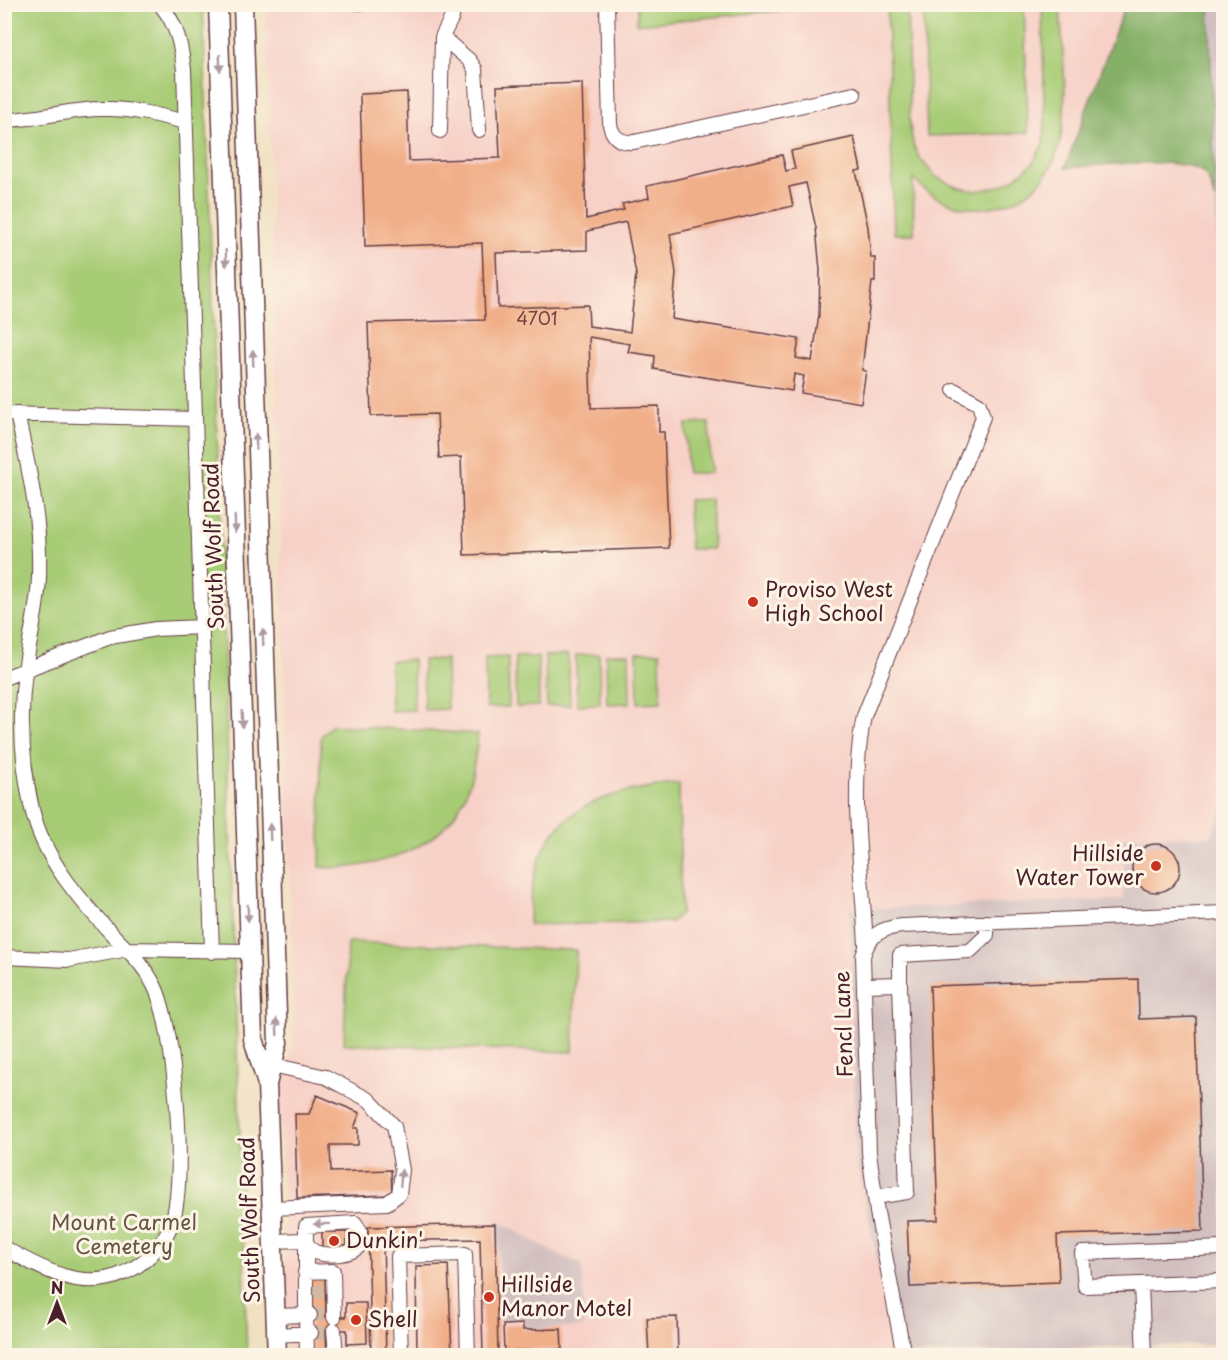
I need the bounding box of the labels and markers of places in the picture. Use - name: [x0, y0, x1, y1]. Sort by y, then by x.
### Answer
- place label: Proviso West High School: [765, 572, 893, 628]
- marker: Proviso West High School: [746, 595, 760, 609]
- place label: Hillside Water Tower: [1016, 836, 1144, 892]
- marker: Hillside Water Tower: [1149, 859, 1163, 873]
- place label: Dunkin': [346, 1223, 423, 1255]
- marker: Dunkin': [327, 1234, 341, 1248]
- place label: Hillside Manor Motel: [501, 1267, 632, 1323]
- marker: Hillside Manor Motel: [482, 1290, 496, 1304]
- place label: Shell: [368, 1302, 417, 1334]
- marker: Shell: [349, 1313, 363, 1327]

